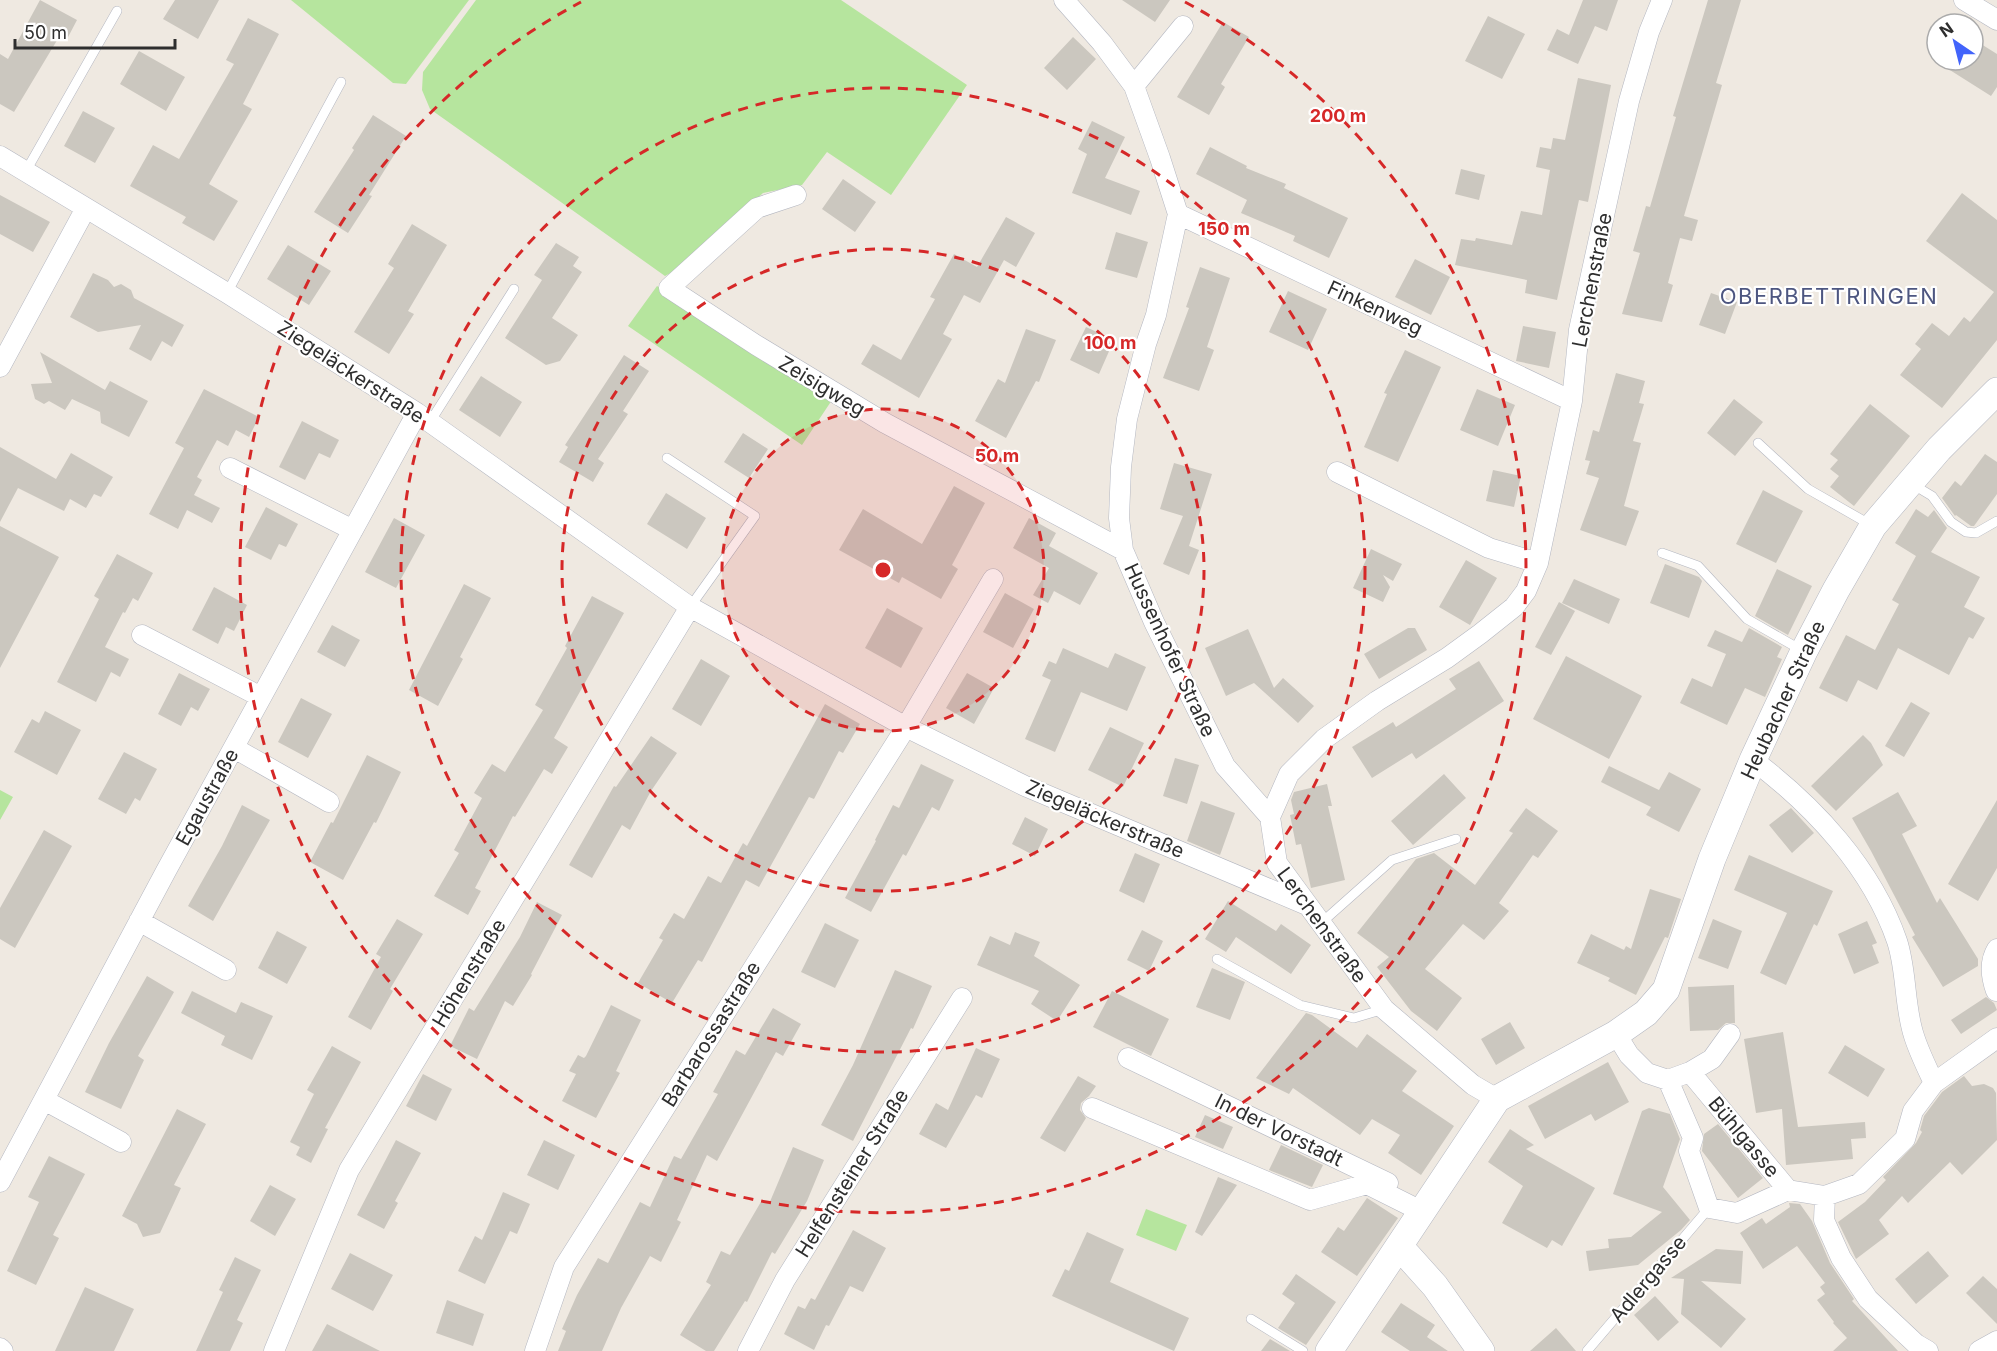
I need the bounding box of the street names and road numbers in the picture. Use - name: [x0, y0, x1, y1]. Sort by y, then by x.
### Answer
- street label: Lerchenstraße: [1567, 211, 1617, 349]
- street label: Finkenweg: [1324, 275, 1426, 341]
- street label: Ziegeläckerstraße: [273, 316, 429, 428]
- street label: Zeisigweg: [774, 351, 870, 421]
- street label: Hussenhofer Straße: [1119, 559, 1221, 741]
- street label: Heubacher Straße: [1736, 617, 1830, 783]
- street label: Egaustraße: [171, 744, 243, 850]
- street label: Ziegeläckerstraße: [1022, 775, 1188, 863]
- street label: Lerchenstraße: [1272, 863, 1372, 987]
- street label: Höhenstraße: [427, 915, 511, 1031]
- street label: Barbarossastraße: [657, 957, 765, 1111]
- street label: Helfensteiner Straße: [790, 1084, 914, 1262]
- street label: In der Vorstadt: [1211, 1089, 1347, 1172]
- street label: Bühlgasse: [1703, 1092, 1785, 1182]
- street label: Adlergasse: [1605, 1231, 1691, 1327]

